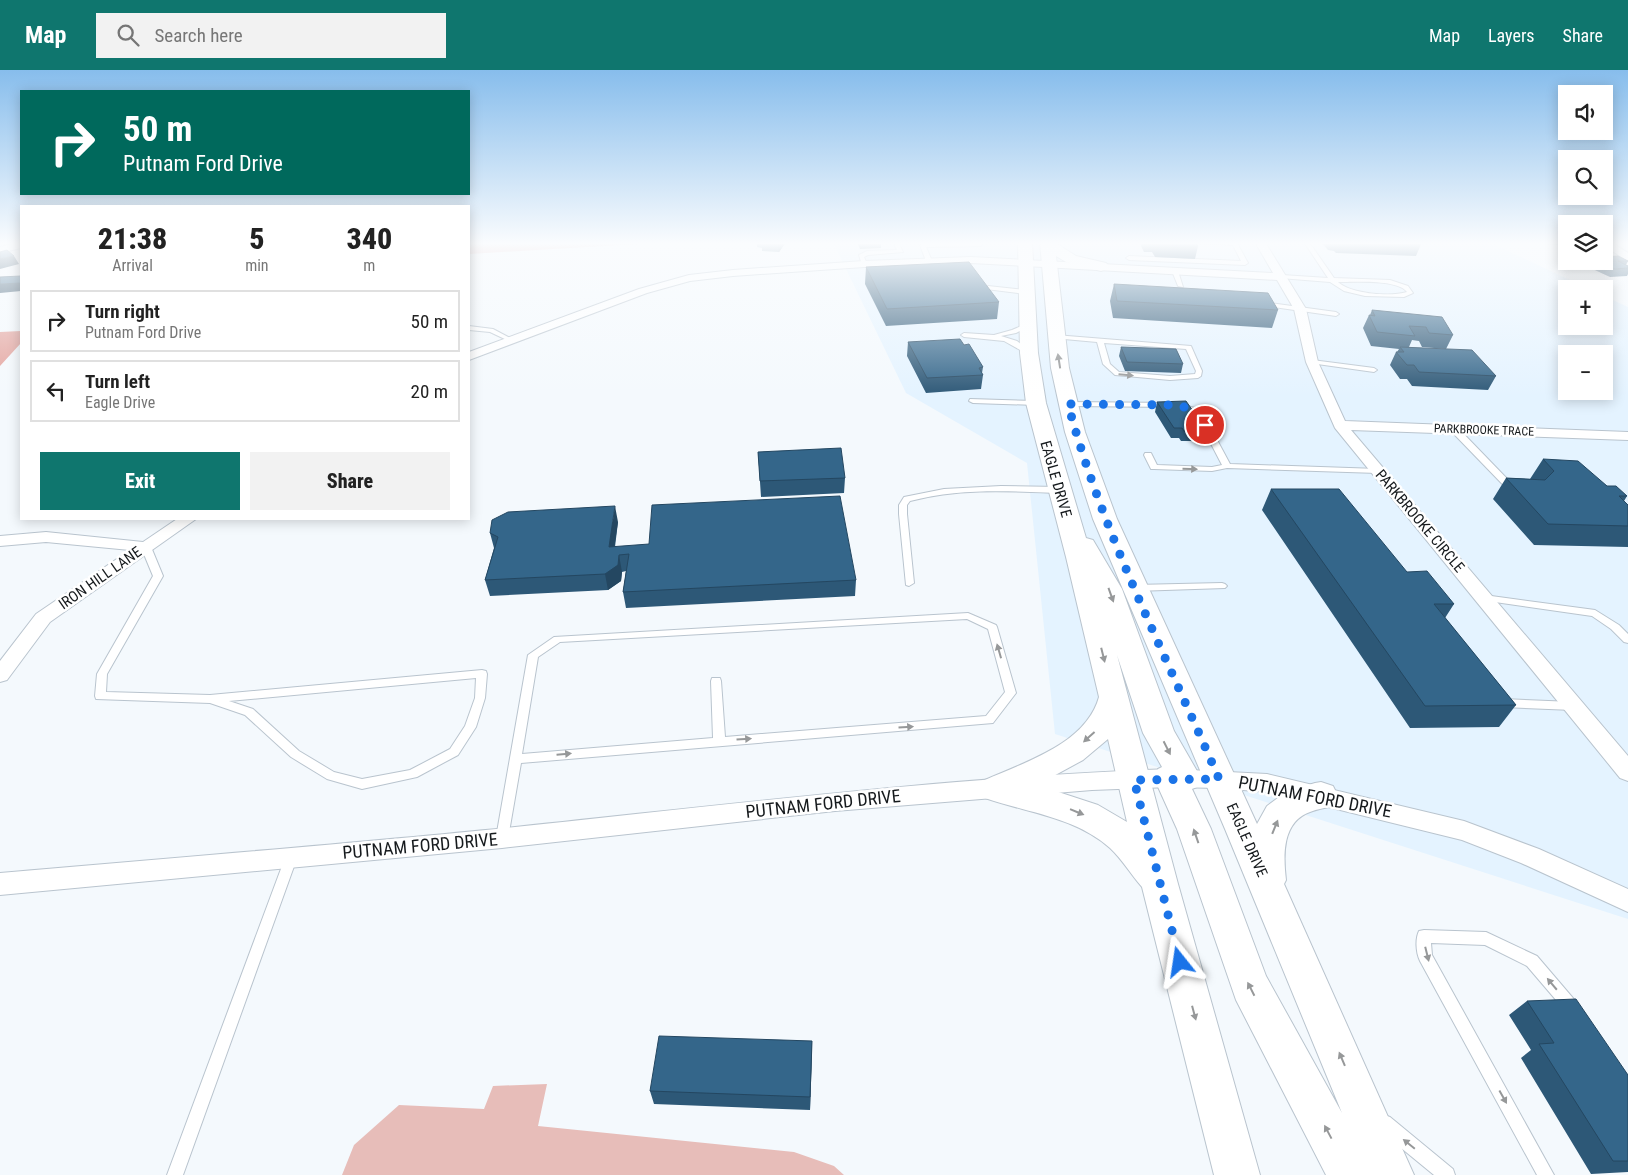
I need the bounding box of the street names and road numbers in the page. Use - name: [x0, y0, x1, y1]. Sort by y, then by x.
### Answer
- street label: PARKBROOKE TRACE: [1434, 421, 1534, 439]
- street label: EAGLE DRIVE: [1036, 439, 1076, 519]
- street label: PARKBROOKE CIRCLE: [1372, 466, 1468, 576]
- street label: IRON HILL LANE: [55, 543, 145, 613]
- street label: PUTNAM FORD DRIVE: [1237, 771, 1394, 822]
- street label: PUTNAM FORD DRIVE: [744, 785, 902, 822]
- street label: EAGLE DRIVE: [1223, 800, 1271, 880]
- street label: PUTNAM FORD DRIVE: [342, 828, 498, 863]

